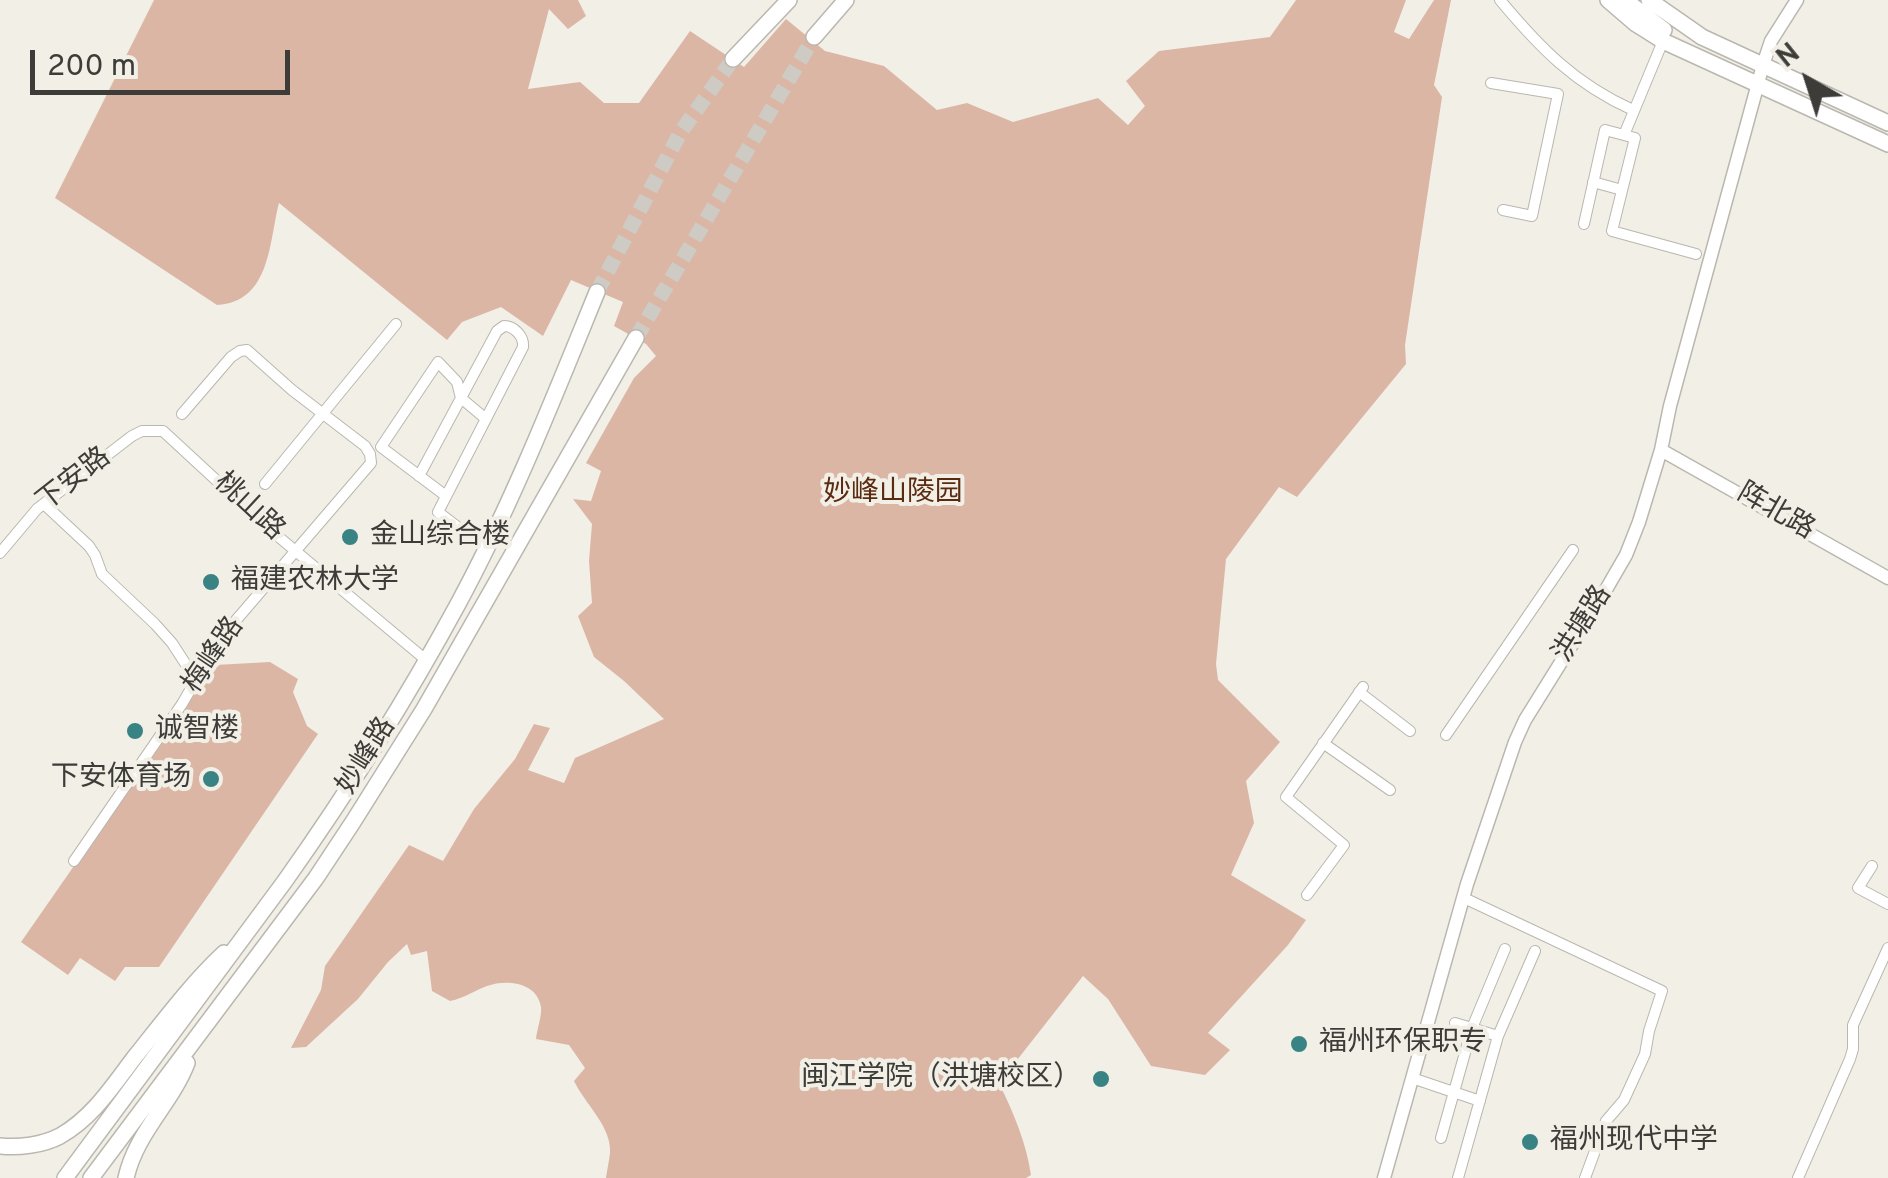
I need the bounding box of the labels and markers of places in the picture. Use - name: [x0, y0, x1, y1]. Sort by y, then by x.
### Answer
- place label: 金山综合楼: [370, 520, 510, 554]
- marker: 金山综合楼: [339, 526, 361, 548]
- place label: 福建农林大学: [231, 565, 399, 599]
- marker: 福建农林大学: [200, 571, 222, 593]
- place label: 诚智楼: [155, 714, 239, 748]
- marker: 诚智楼: [124, 720, 146, 742]
- place label: 下安体育场: [51, 762, 191, 796]
- marker: 下安体育场: [200, 768, 222, 790]
- place label: 福州环保职专: [1319, 1027, 1487, 1061]
- marker: 福州环保职专: [1288, 1033, 1310, 1055]
- place label: 闽江学院（洪塘校区）: [801, 1062, 1081, 1096]
- marker: 闽江学院（洪塘校区）: [1090, 1068, 1112, 1090]
- place label: 福州现代中学: [1550, 1125, 1718, 1159]
- marker: 福州现代中学: [1519, 1131, 1541, 1153]

